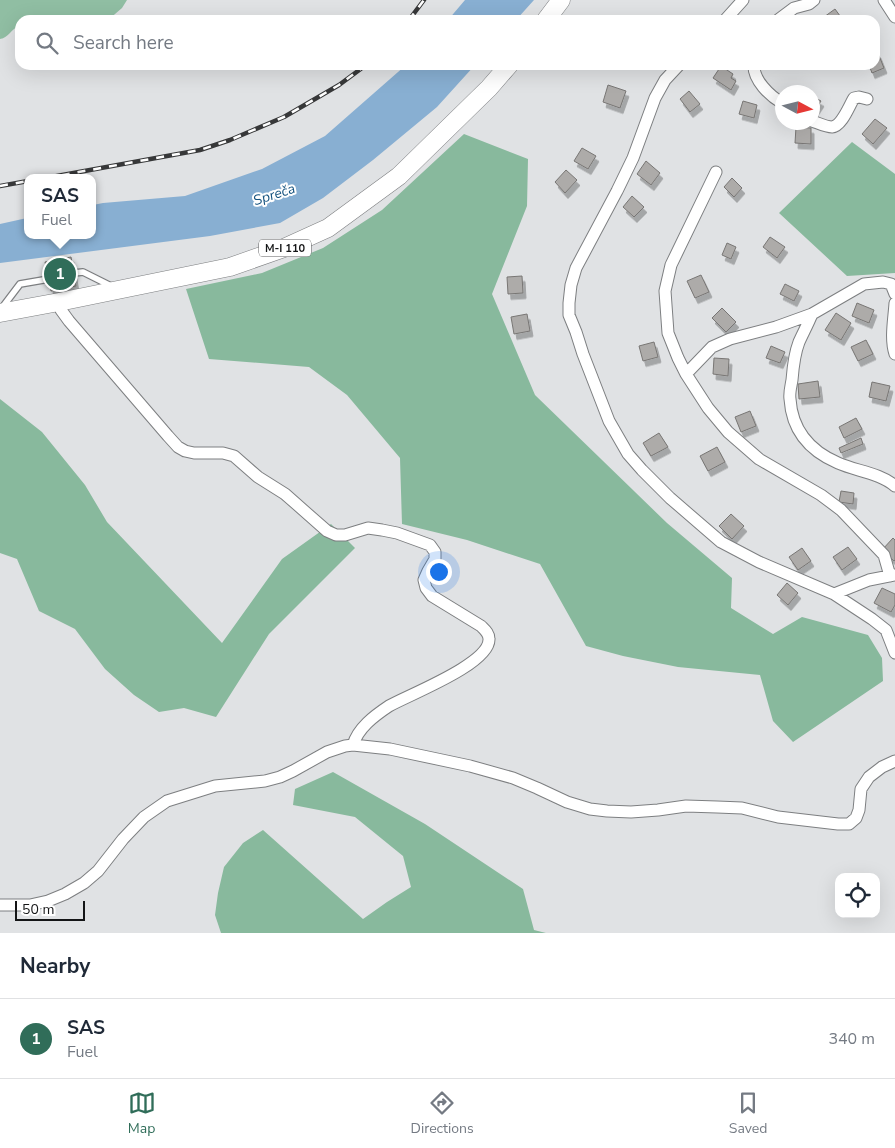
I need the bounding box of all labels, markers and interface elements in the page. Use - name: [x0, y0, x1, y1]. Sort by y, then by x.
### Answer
- search box: [15, 15, 880, 70]
- icon: search: [33, 29, 61, 57]
- text: Search here: [73, 30, 174, 56]
- north arrow: [775, 85, 820, 130]
- popup: [24, 174, 96, 239]
- water label: Spreča: [251, 179, 298, 210]
- text: SAS: [41, 183, 79, 209]
- text: Fuel: [41, 209, 72, 231]
- road number: M-I 110: [259, 240, 311, 256]
- pin: 1: [44, 255, 76, 293]
- your location: [426, 559, 452, 585]
- map controls: [835, 873, 880, 918]
- button: locate: [835, 873, 880, 918]
- scale bar: [15, 898, 85, 921]
- text: 50 m: [22, 900, 54, 919]
- text: Nearby: [20, 952, 90, 980]
- text: SAS: [67, 1015, 105, 1041]
- text: 1: [31, 1028, 41, 1050]
- text: 340 m: [828, 1028, 875, 1050]
- text: Fuel: [67, 1041, 98, 1063]
- tab: Map: [128, 1089, 156, 1138]
- tab: Directions: [411, 1089, 474, 1138]
- tab: Saved: [729, 1089, 767, 1138]

